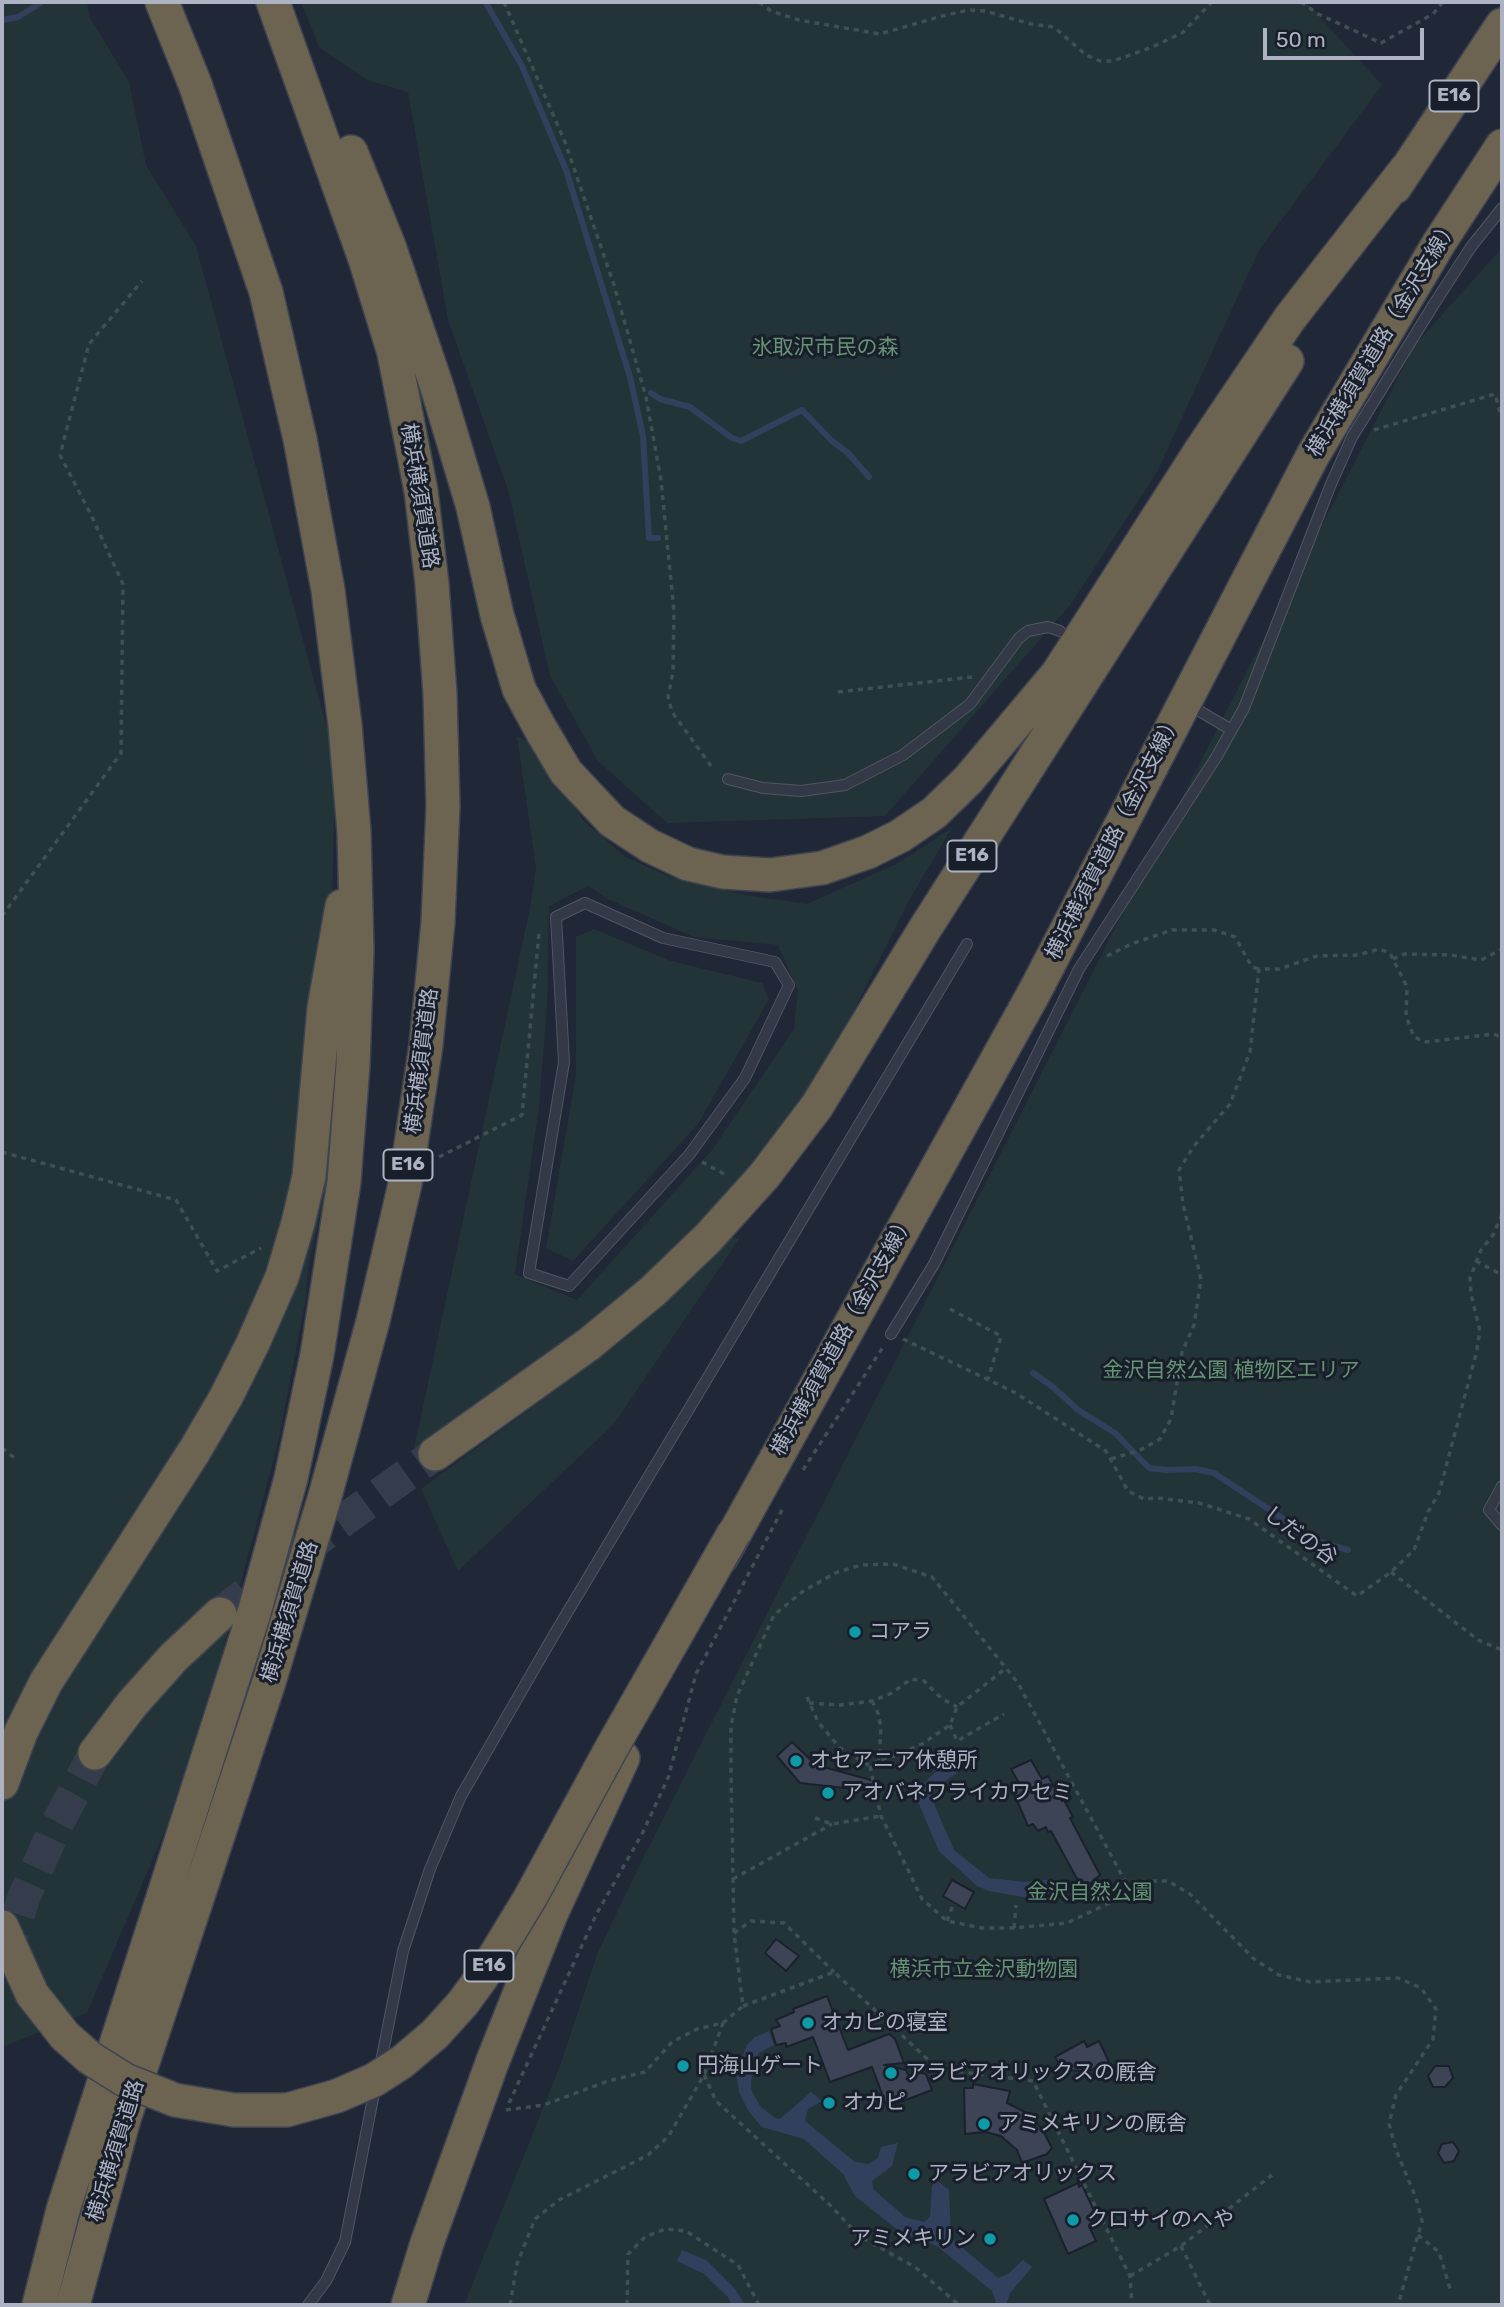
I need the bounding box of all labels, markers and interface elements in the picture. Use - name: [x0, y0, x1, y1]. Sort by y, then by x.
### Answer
- scale bar: [1266, 14, 1427, 58]
- text: 50 m: [1276, 27, 1326, 52]
- road number: E16: [1430, 80, 1478, 111]
- street label: 横浜横須賀道路（金沢支線）: [1302, 215, 1464, 461]
- park label: 氷取沢市民の森: [752, 335, 898, 361]
- street label: 横浜横須賀道路: [395, 421, 443, 571]
- street label: 横浜横須賀道路（金沢支線）: [1041, 710, 1187, 964]
- road number: E16: [948, 841, 996, 872]
- street label: 横浜横須賀道路: [401, 987, 443, 1135]
- road number: E16: [384, 1149, 432, 1180]
- street label: 横浜横須賀道路（金沢支線）: [766, 1210, 920, 1460]
- park label: 金沢自然公園 植物区エリア: [1102, 1358, 1360, 1384]
- street label: しだの谷: [1259, 1501, 1341, 1571]
- street label: 横浜横須賀道路: [256, 1538, 324, 1686]
- place label: コアラ: [869, 1619, 932, 1645]
- marker: コアラ: [847, 1624, 863, 1640]
- place label: オセアニア休憩所: [810, 1748, 978, 1774]
- marker: オセアニア休憩所: [788, 1753, 804, 1769]
- place label: アオバネワライカワセミ: [842, 1780, 1073, 1806]
- marker: アオバネワライカワセミ: [820, 1785, 836, 1801]
- park label: 金沢自然公園: [1027, 1880, 1153, 1906]
- road number: E16: [464, 1950, 514, 1982]
- park label: 横浜市立金沢動物園: [890, 1957, 1078, 1983]
- place label: オカピの寝室: [822, 2010, 948, 2036]
- marker: オカピの寝室: [800, 2015, 816, 2031]
- place label: 円海山ゲート: [697, 2053, 823, 2079]
- marker: 円海山ゲート: [675, 2058, 691, 2074]
- place label: アラビアオリックスの厩舎: [905, 2060, 1157, 2086]
- marker: アラビアオリックスの厩舎: [883, 2065, 899, 2081]
- street label: 横浜横須賀道路: [82, 2077, 150, 2225]
- place label: オカピ: [843, 2090, 906, 2116]
- marker: オカピ: [821, 2095, 837, 2111]
- place label: アミメキリンの厩舎: [998, 2111, 1187, 2137]
- marker: アミメキリンの厩舎: [976, 2116, 992, 2132]
- place label: アラビアオリックス: [928, 2161, 1117, 2187]
- marker: アラビアオリックス: [906, 2166, 922, 2182]
- place label: クロサイのへや: [1087, 2207, 1234, 2233]
- marker: クロサイのへや: [1065, 2212, 1081, 2228]
- place label: アミメキリン: [850, 2226, 976, 2252]
- marker: アミメキリン: [982, 2231, 998, 2247]

